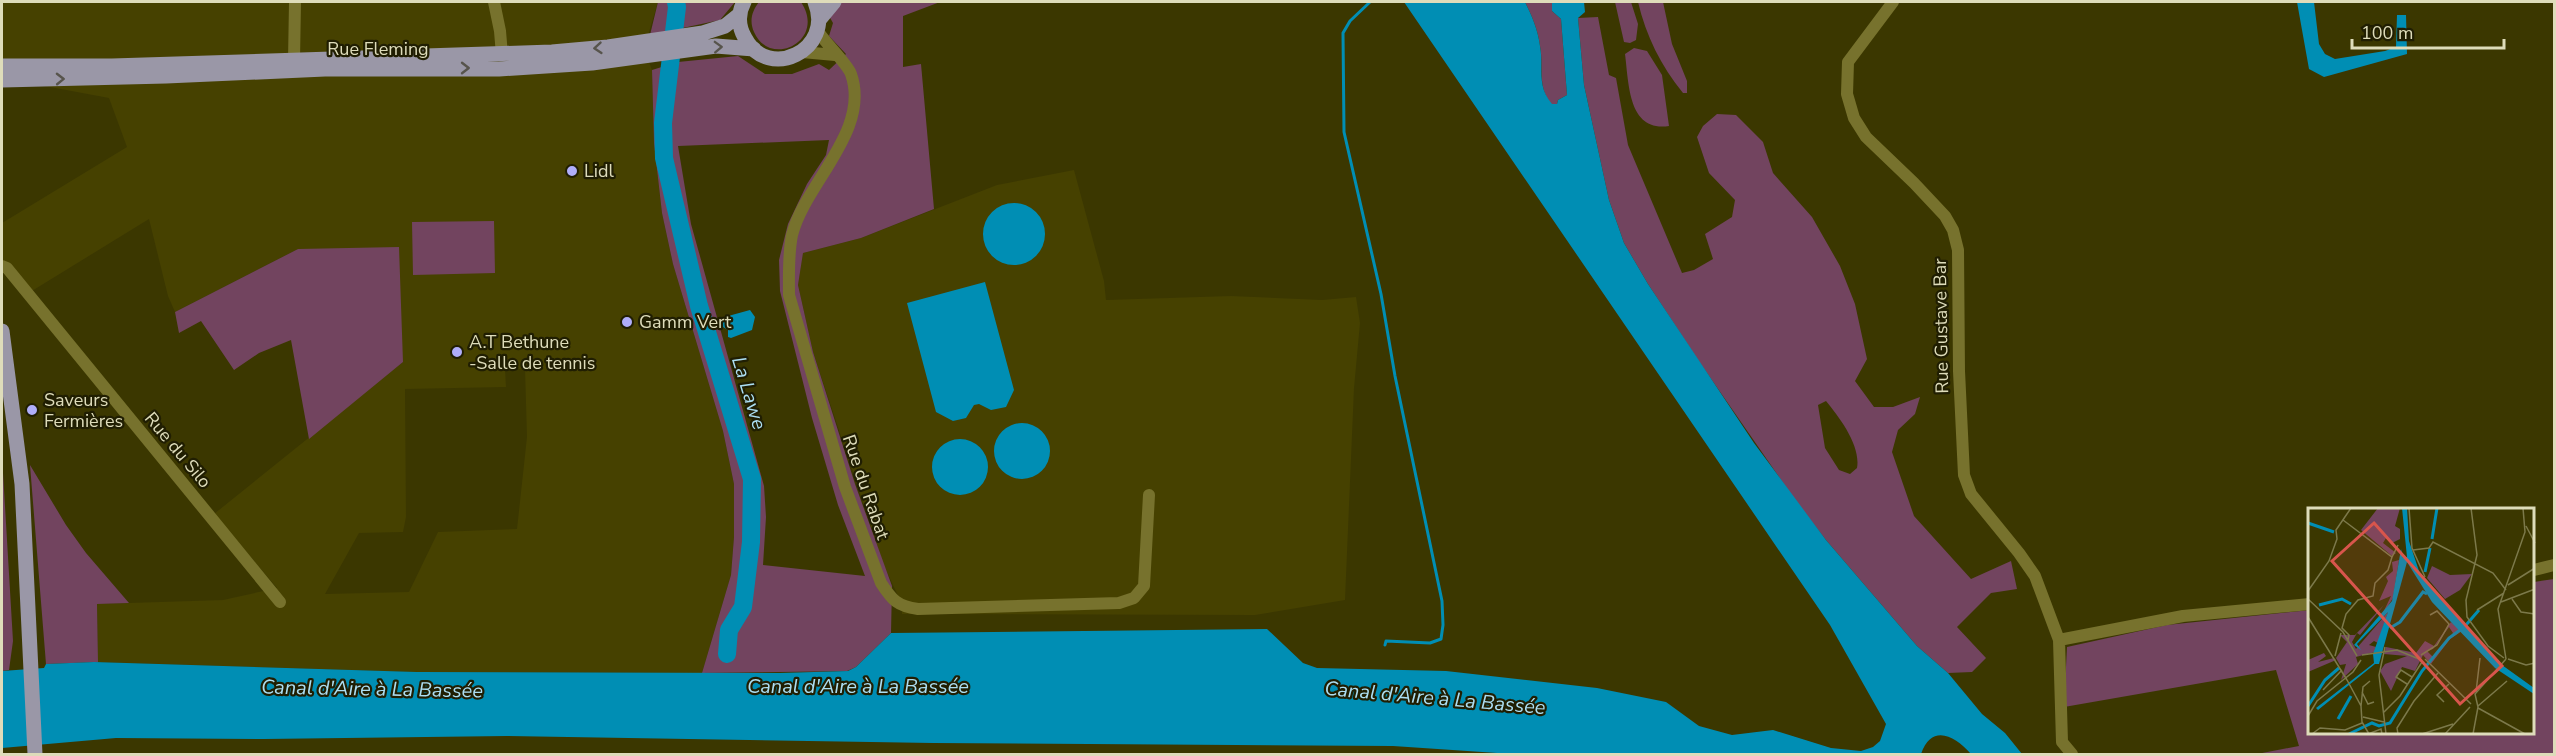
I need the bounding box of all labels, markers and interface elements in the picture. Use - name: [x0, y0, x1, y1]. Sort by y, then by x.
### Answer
- scale bar: [2352, 12, 2504, 50]
- text: 100 m: [2361, 21, 2413, 45]
- street label: Rue Fleming: [327, 37, 429, 61]
- one-way arrow: [714, 40, 723, 53]
- one-way arrow: [594, 41, 603, 54]
- one-way arrow: [460, 62, 469, 74]
- one-way arrow: [55, 73, 64, 85]
- place label: Lidl: [584, 159, 614, 183]
- marker: Lidl: [565, 164, 579, 178]
- street label: Rue Gustave Bar: [1928, 258, 1954, 394]
- place label: Gamm Vert: [639, 310, 732, 334]
- marker: Gamm Vert: [620, 315, 634, 329]
- place label: A.T Bethune -Salle de tennis: [469, 330, 595, 375]
- marker: A.T Bethune -Salle de tennis: [450, 345, 464, 359]
- water label: La Lawe: [725, 353, 773, 433]
- place label: Saveurs Fermières: [44, 388, 123, 433]
- marker: Saveurs Fermières: [25, 403, 39, 417]
- street label: Rue du Silo: [139, 407, 217, 493]
- street label: Rue du Rabat: [837, 431, 895, 543]
- inset map: [2308, 508, 2535, 735]
- water label: Canal d'Aire à La Bassée: [747, 673, 969, 700]
- water label: Canal d'Aire à La Bassée: [261, 674, 484, 704]
- water label: Canal d'Aire à La Bassée: [1323, 675, 1547, 721]

